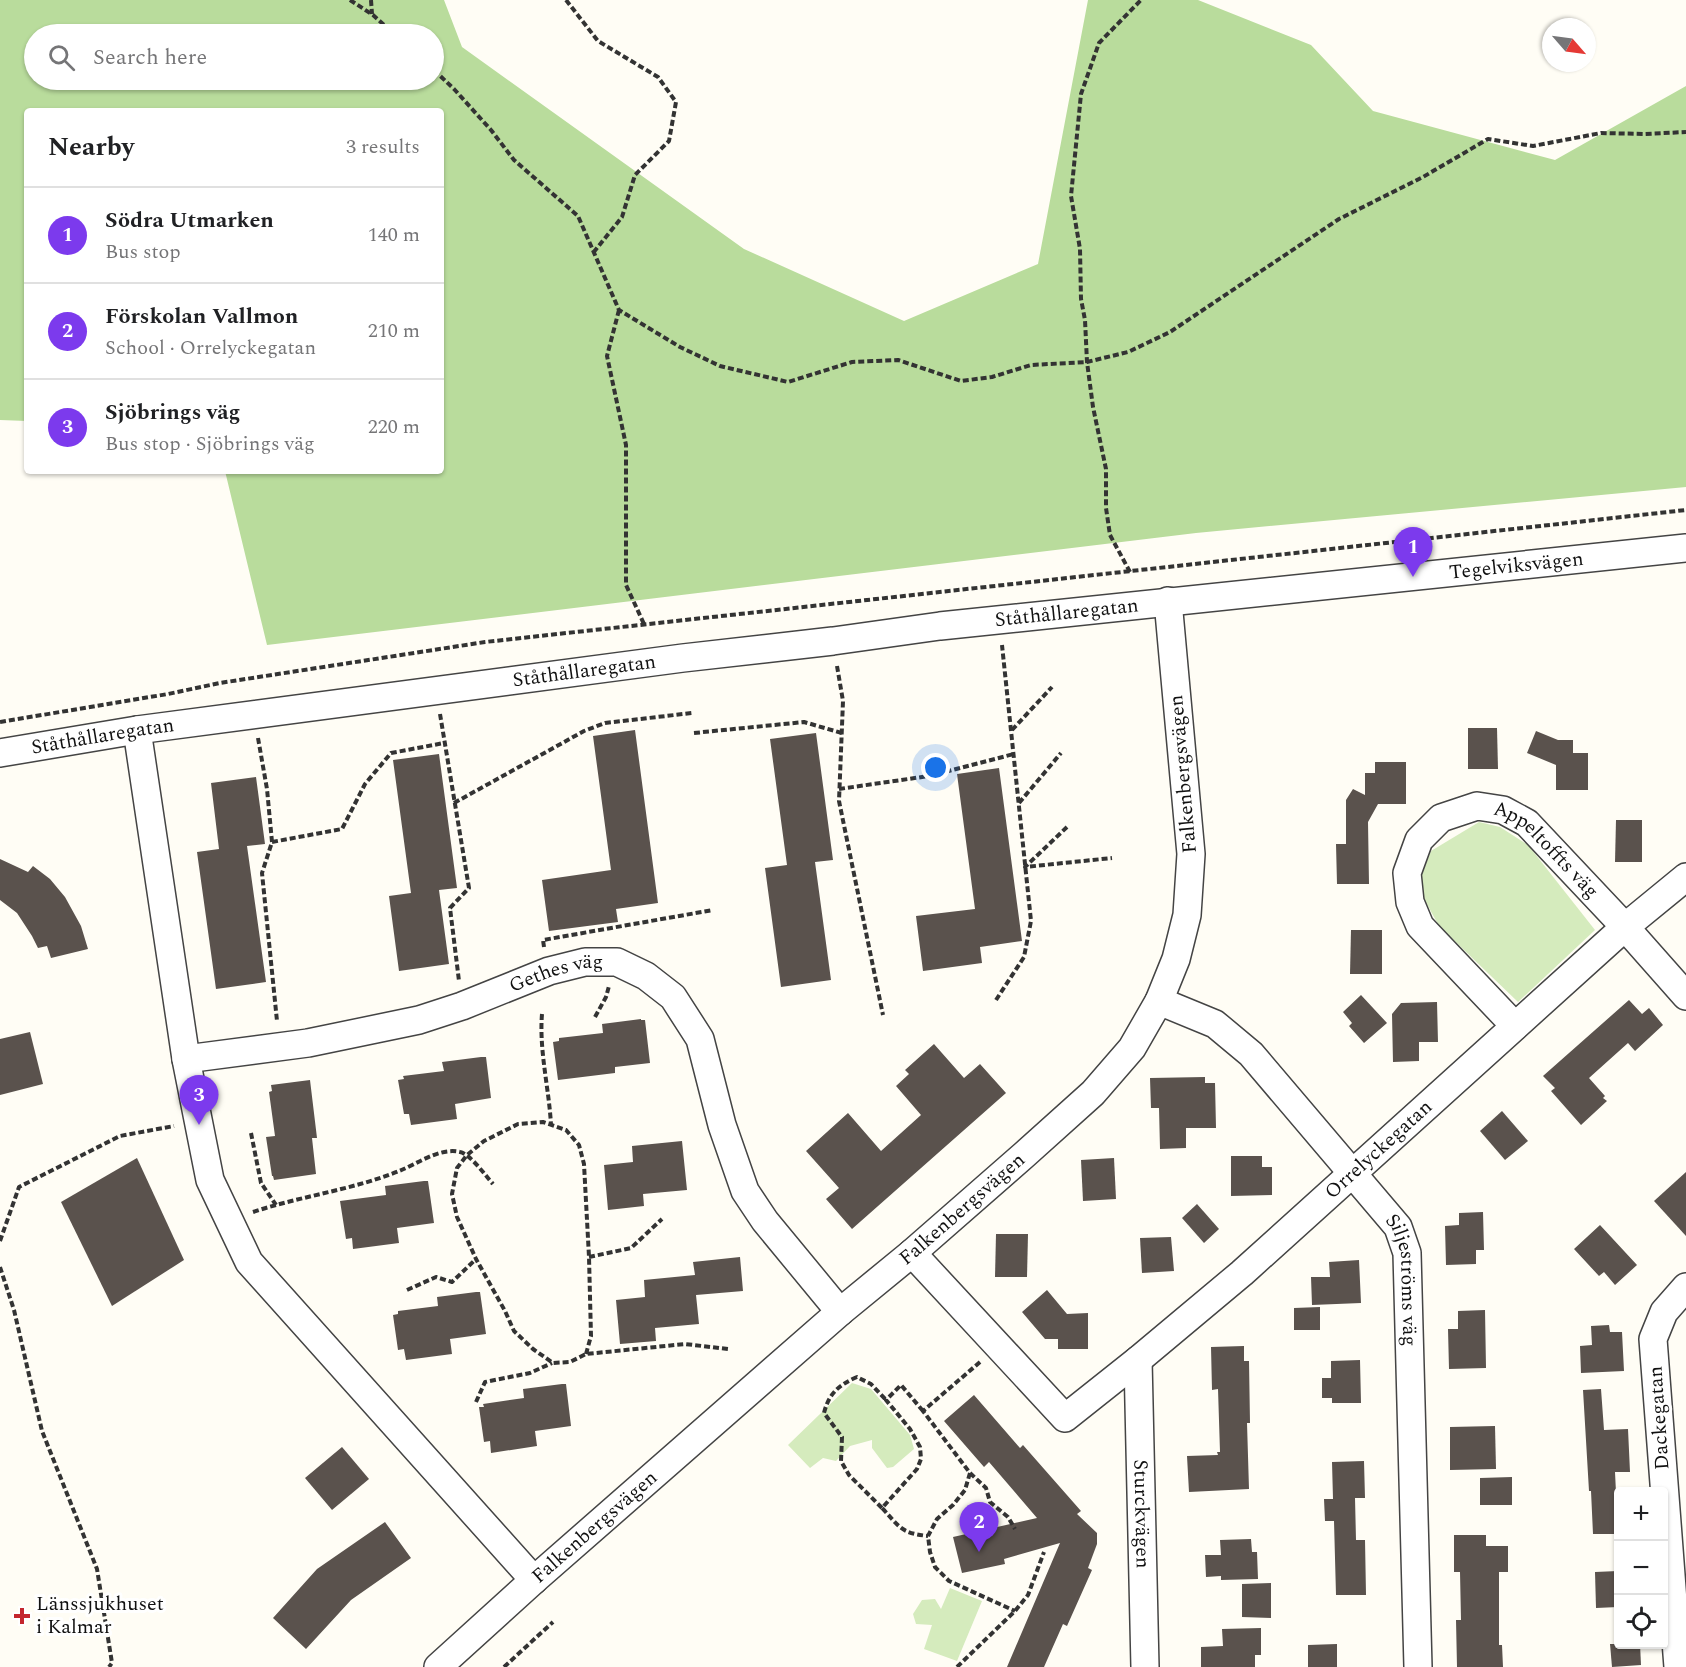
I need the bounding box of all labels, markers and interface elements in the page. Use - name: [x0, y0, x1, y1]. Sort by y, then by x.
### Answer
- north arrow: [1542, 18, 1596, 72]
- search box: [24, 24, 444, 90]
- icon: search: [45, 41, 78, 74]
- text: Search here: [93, 41, 207, 74]
- text: Nearby: [48, 127, 134, 167]
- text: 3 results: [346, 132, 420, 162]
- text: Södra Utmarken: [105, 204, 274, 237]
- text: 1: [62, 220, 73, 250]
- text: 140 m: [368, 220, 420, 250]
- text: Bus stop: [105, 237, 181, 267]
- text: Förskolan Vallmon: [105, 300, 298, 333]
- text: 2: [62, 316, 73, 346]
- text: 210 m: [368, 316, 420, 346]
- text: School · Orrelyckegatan: [105, 333, 316, 363]
- text: Sjöbrings väg: [105, 396, 240, 429]
- text: 3: [62, 412, 73, 442]
- text: 220 m: [368, 412, 420, 442]
- text: Bus stop · Sjöbrings väg: [105, 429, 315, 459]
- pin: 1: [1394, 528, 1432, 577]
- street label: Tegelviksvägen: [1447, 544, 1585, 588]
- street label: Ståthållaregatan: [993, 590, 1140, 635]
- street label: Ståthållaregatan: [511, 647, 658, 695]
- street label: Falkenbergsvägen: [1161, 694, 1205, 854]
- street label: Ståthållaregatan: [29, 710, 176, 763]
- your location: [921, 753, 950, 782]
- street label: Appeltoffts väg: [1491, 794, 1606, 905]
- street label: Gethes väg: [504, 947, 603, 1001]
- pin: 3: [180, 1076, 218, 1125]
- street label: Orrelyckegatan: [1318, 1093, 1439, 1206]
- street label: Falkenbergsvägen: [892, 1145, 1032, 1273]
- street label: Siljeströms väg: [1378, 1207, 1424, 1347]
- street label: Dackegatan: [1640, 1365, 1678, 1471]
- street label: Sturckvägen: [1125, 1459, 1158, 1569]
- street label: Falkenbergsvägen: [525, 1463, 664, 1591]
- map controls: [1614, 1487, 1668, 1649]
- button: +: [1614, 1487, 1668, 1541]
- pin: 2: [960, 1502, 998, 1552]
- button: −: [1614, 1541, 1668, 1595]
- place label: Länssjukhuset i Kalmar: [36, 1589, 164, 1642]
- button: locate: [1614, 1595, 1668, 1649]
- marker: Länssjukhuset i Kalmar: [13, 1607, 31, 1625]

